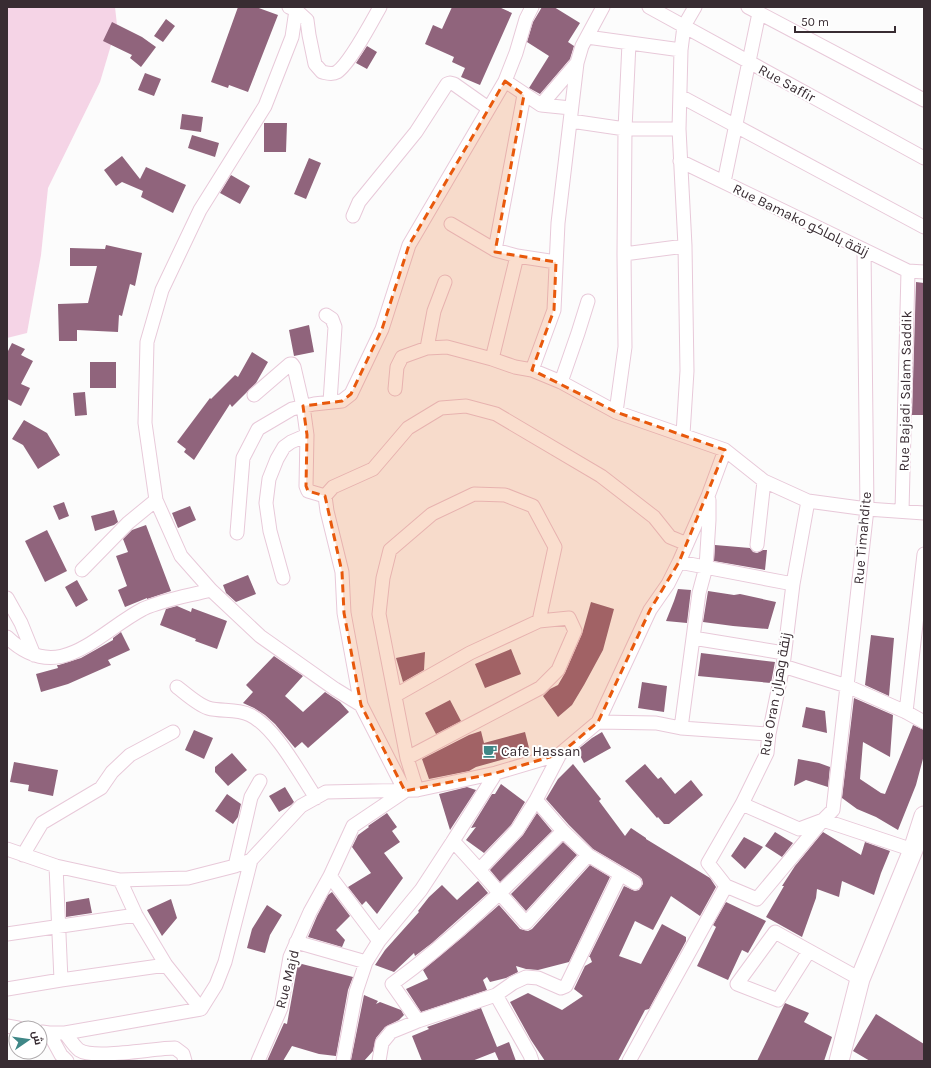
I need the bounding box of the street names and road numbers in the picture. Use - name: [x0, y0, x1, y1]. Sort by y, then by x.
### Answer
- street label: Rue Saffir: [755, 61, 819, 106]
- street label: Rue Bamako زنقة باماكو: [730, 180, 872, 261]
- street label: Rue Bajadi Salam Saddik: [896, 310, 915, 472]
- street label: Rue Timahdite: [850, 491, 875, 585]
- street label: Rue Oran زنقة وهران: [756, 631, 795, 757]
- street label: Rue Majd: [272, 948, 303, 1010]

